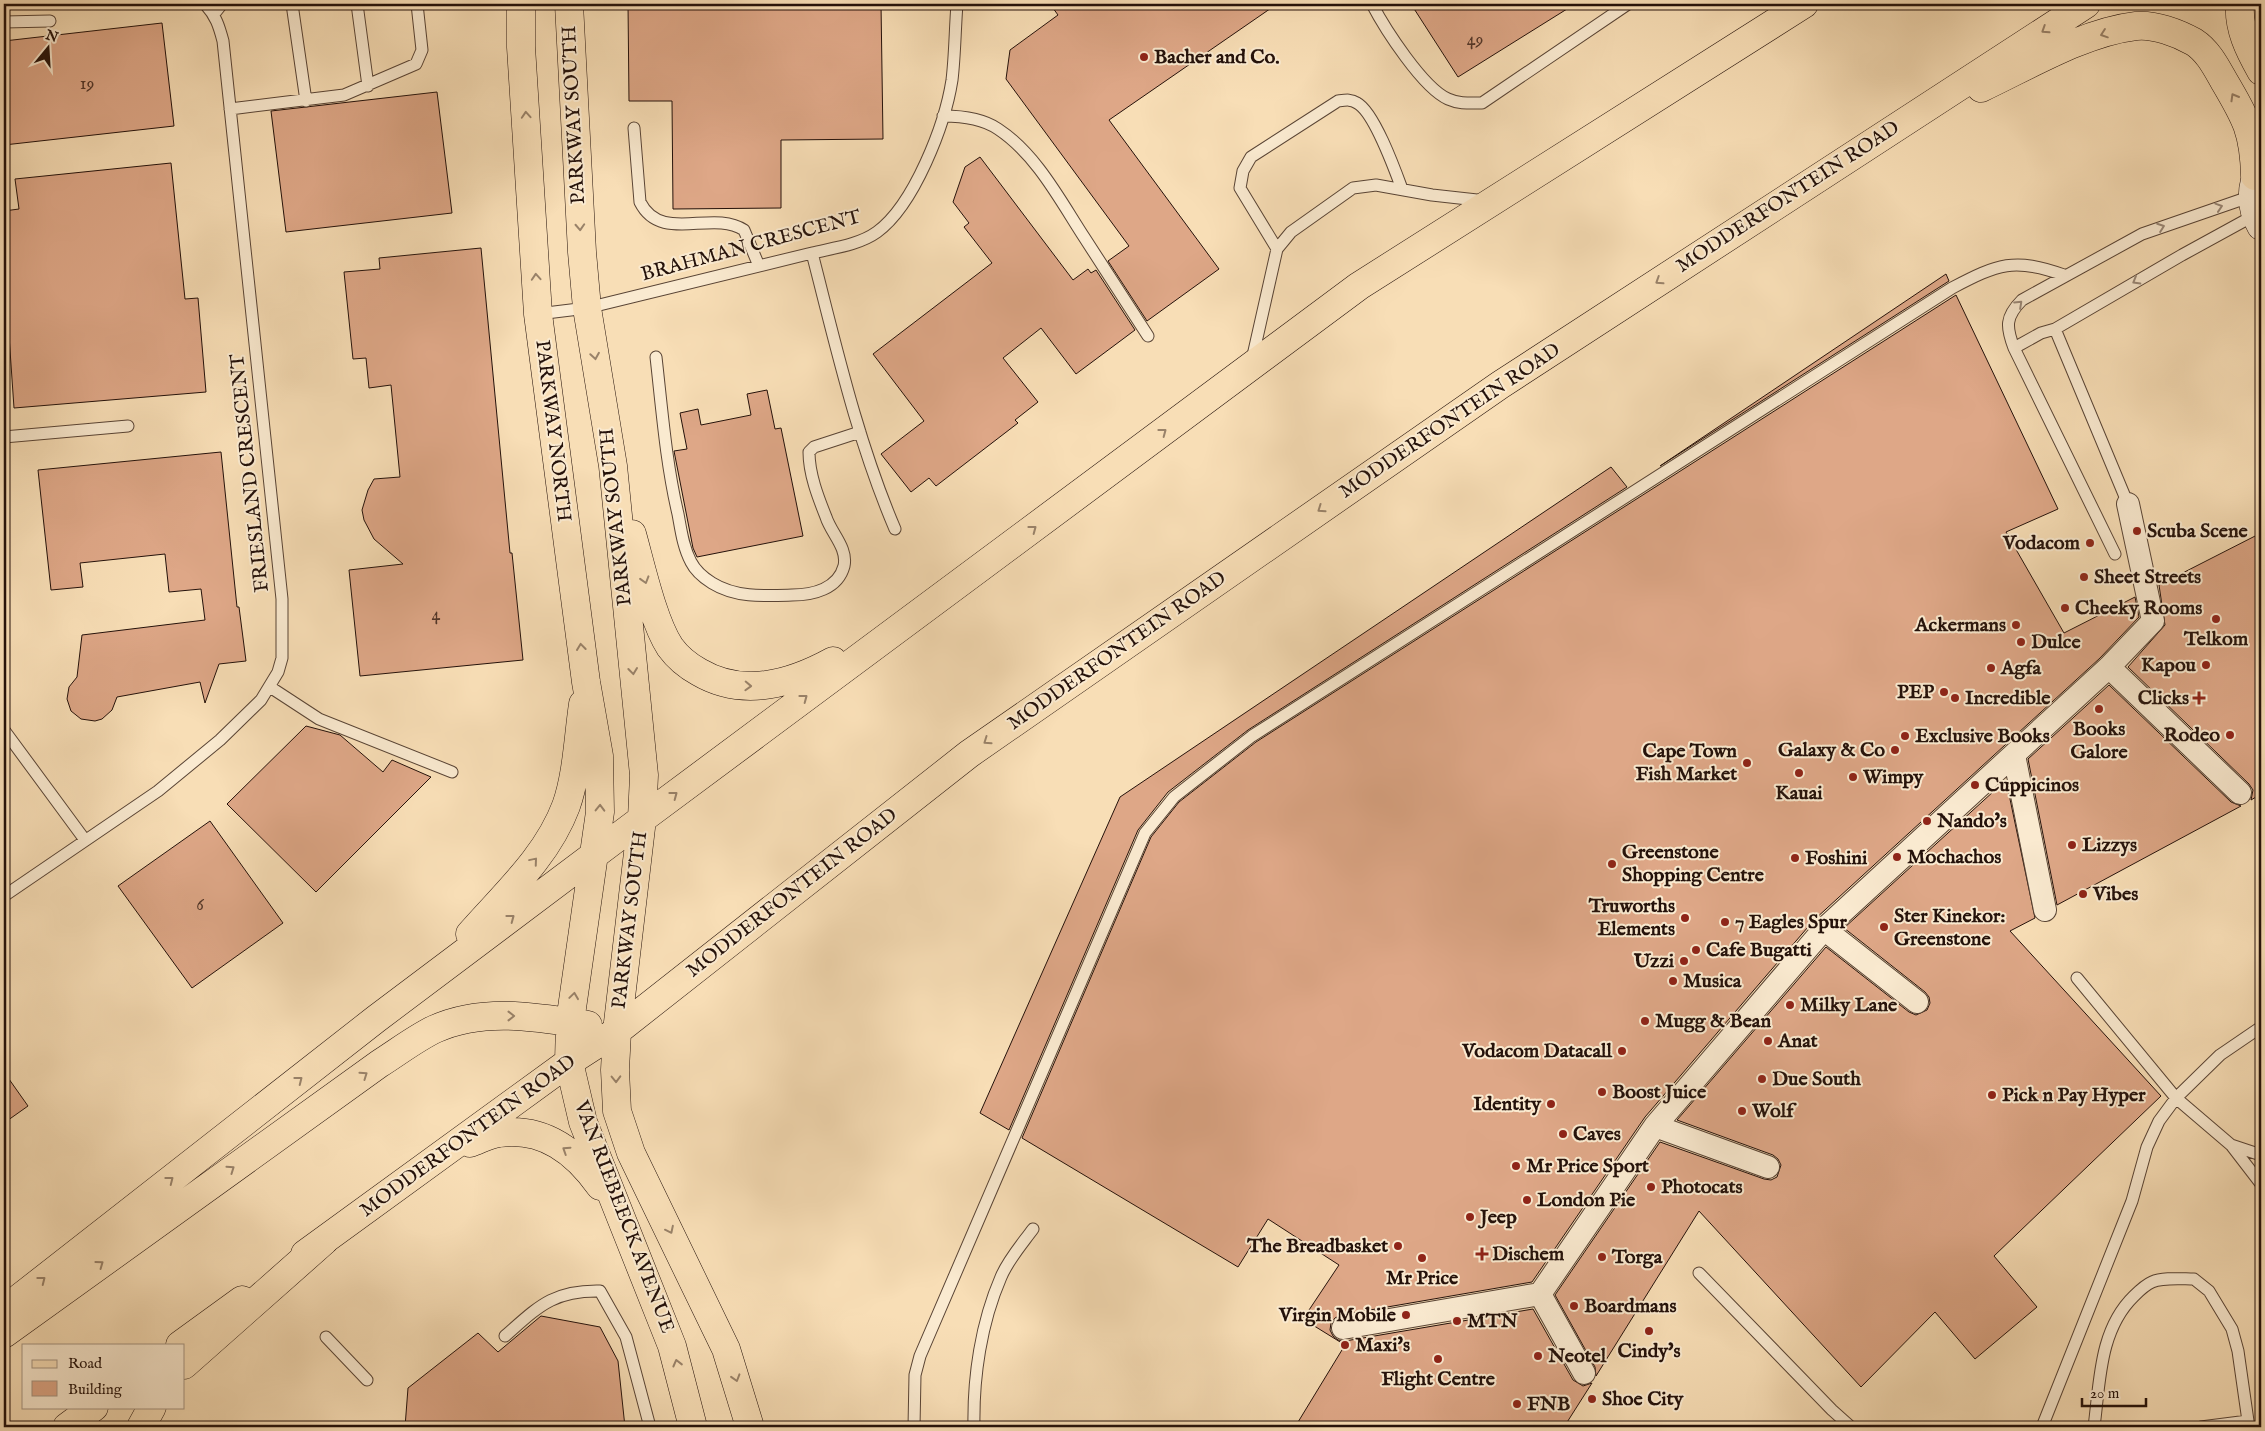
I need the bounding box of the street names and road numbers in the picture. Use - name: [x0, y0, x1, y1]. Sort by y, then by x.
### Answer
- street label: PARKWAY SOUTH: [557, 25, 591, 205]
- street label: MODDERFONTEIN ROAD: [1672, 115, 1904, 279]
- street label: BRAHMAN CRESCENT: [638, 205, 864, 287]
- street label: MODDERFONTEIN ROAD: [1335, 338, 1565, 504]
- street label: PARKWAY NORTH: [529, 339, 577, 523]
- street label: FRIESLAND CRESCENT: [225, 352, 275, 593]
- street label: PARKWAY SOUTH: [594, 427, 638, 607]
- street label: MODDERFONTEIN ROAD: [1003, 566, 1231, 736]
- street label: MODDERFONTEIN ROAD: [681, 803, 903, 983]
- street label: PARKWAY SOUTH: [607, 830, 653, 1010]
- street label: MODDERFONTEIN ROAD: [355, 1049, 581, 1223]
- street label: VAN RIEBEECK AVENUE: [568, 1096, 680, 1337]

